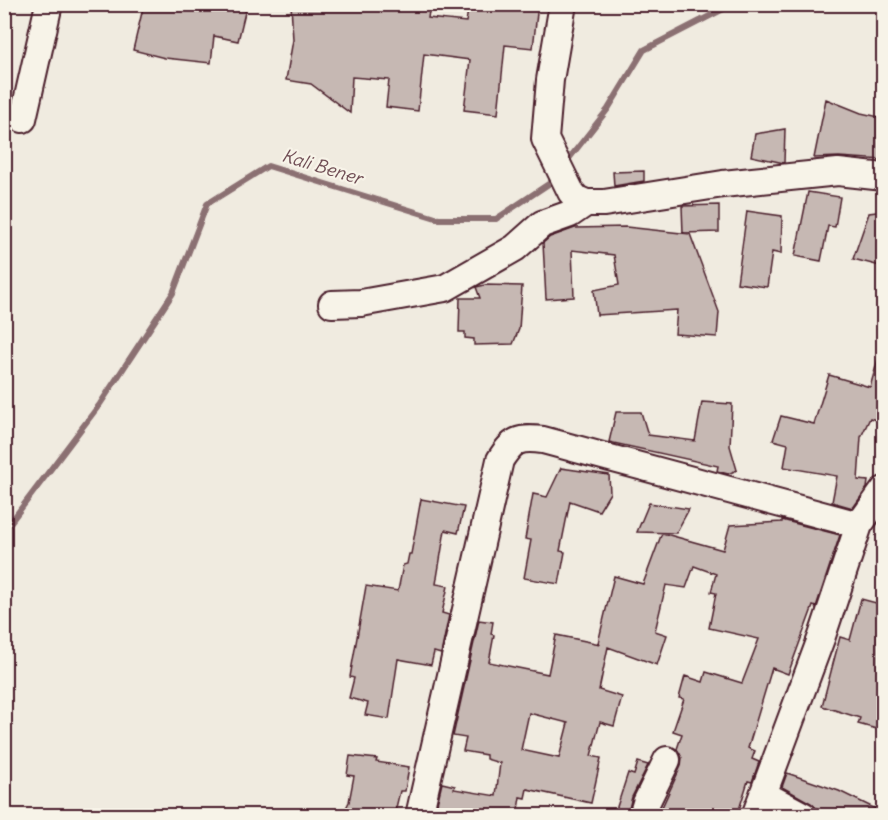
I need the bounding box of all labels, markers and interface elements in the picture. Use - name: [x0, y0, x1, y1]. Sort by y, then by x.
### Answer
- water label: Kali Bener: [279, 143, 368, 190]

